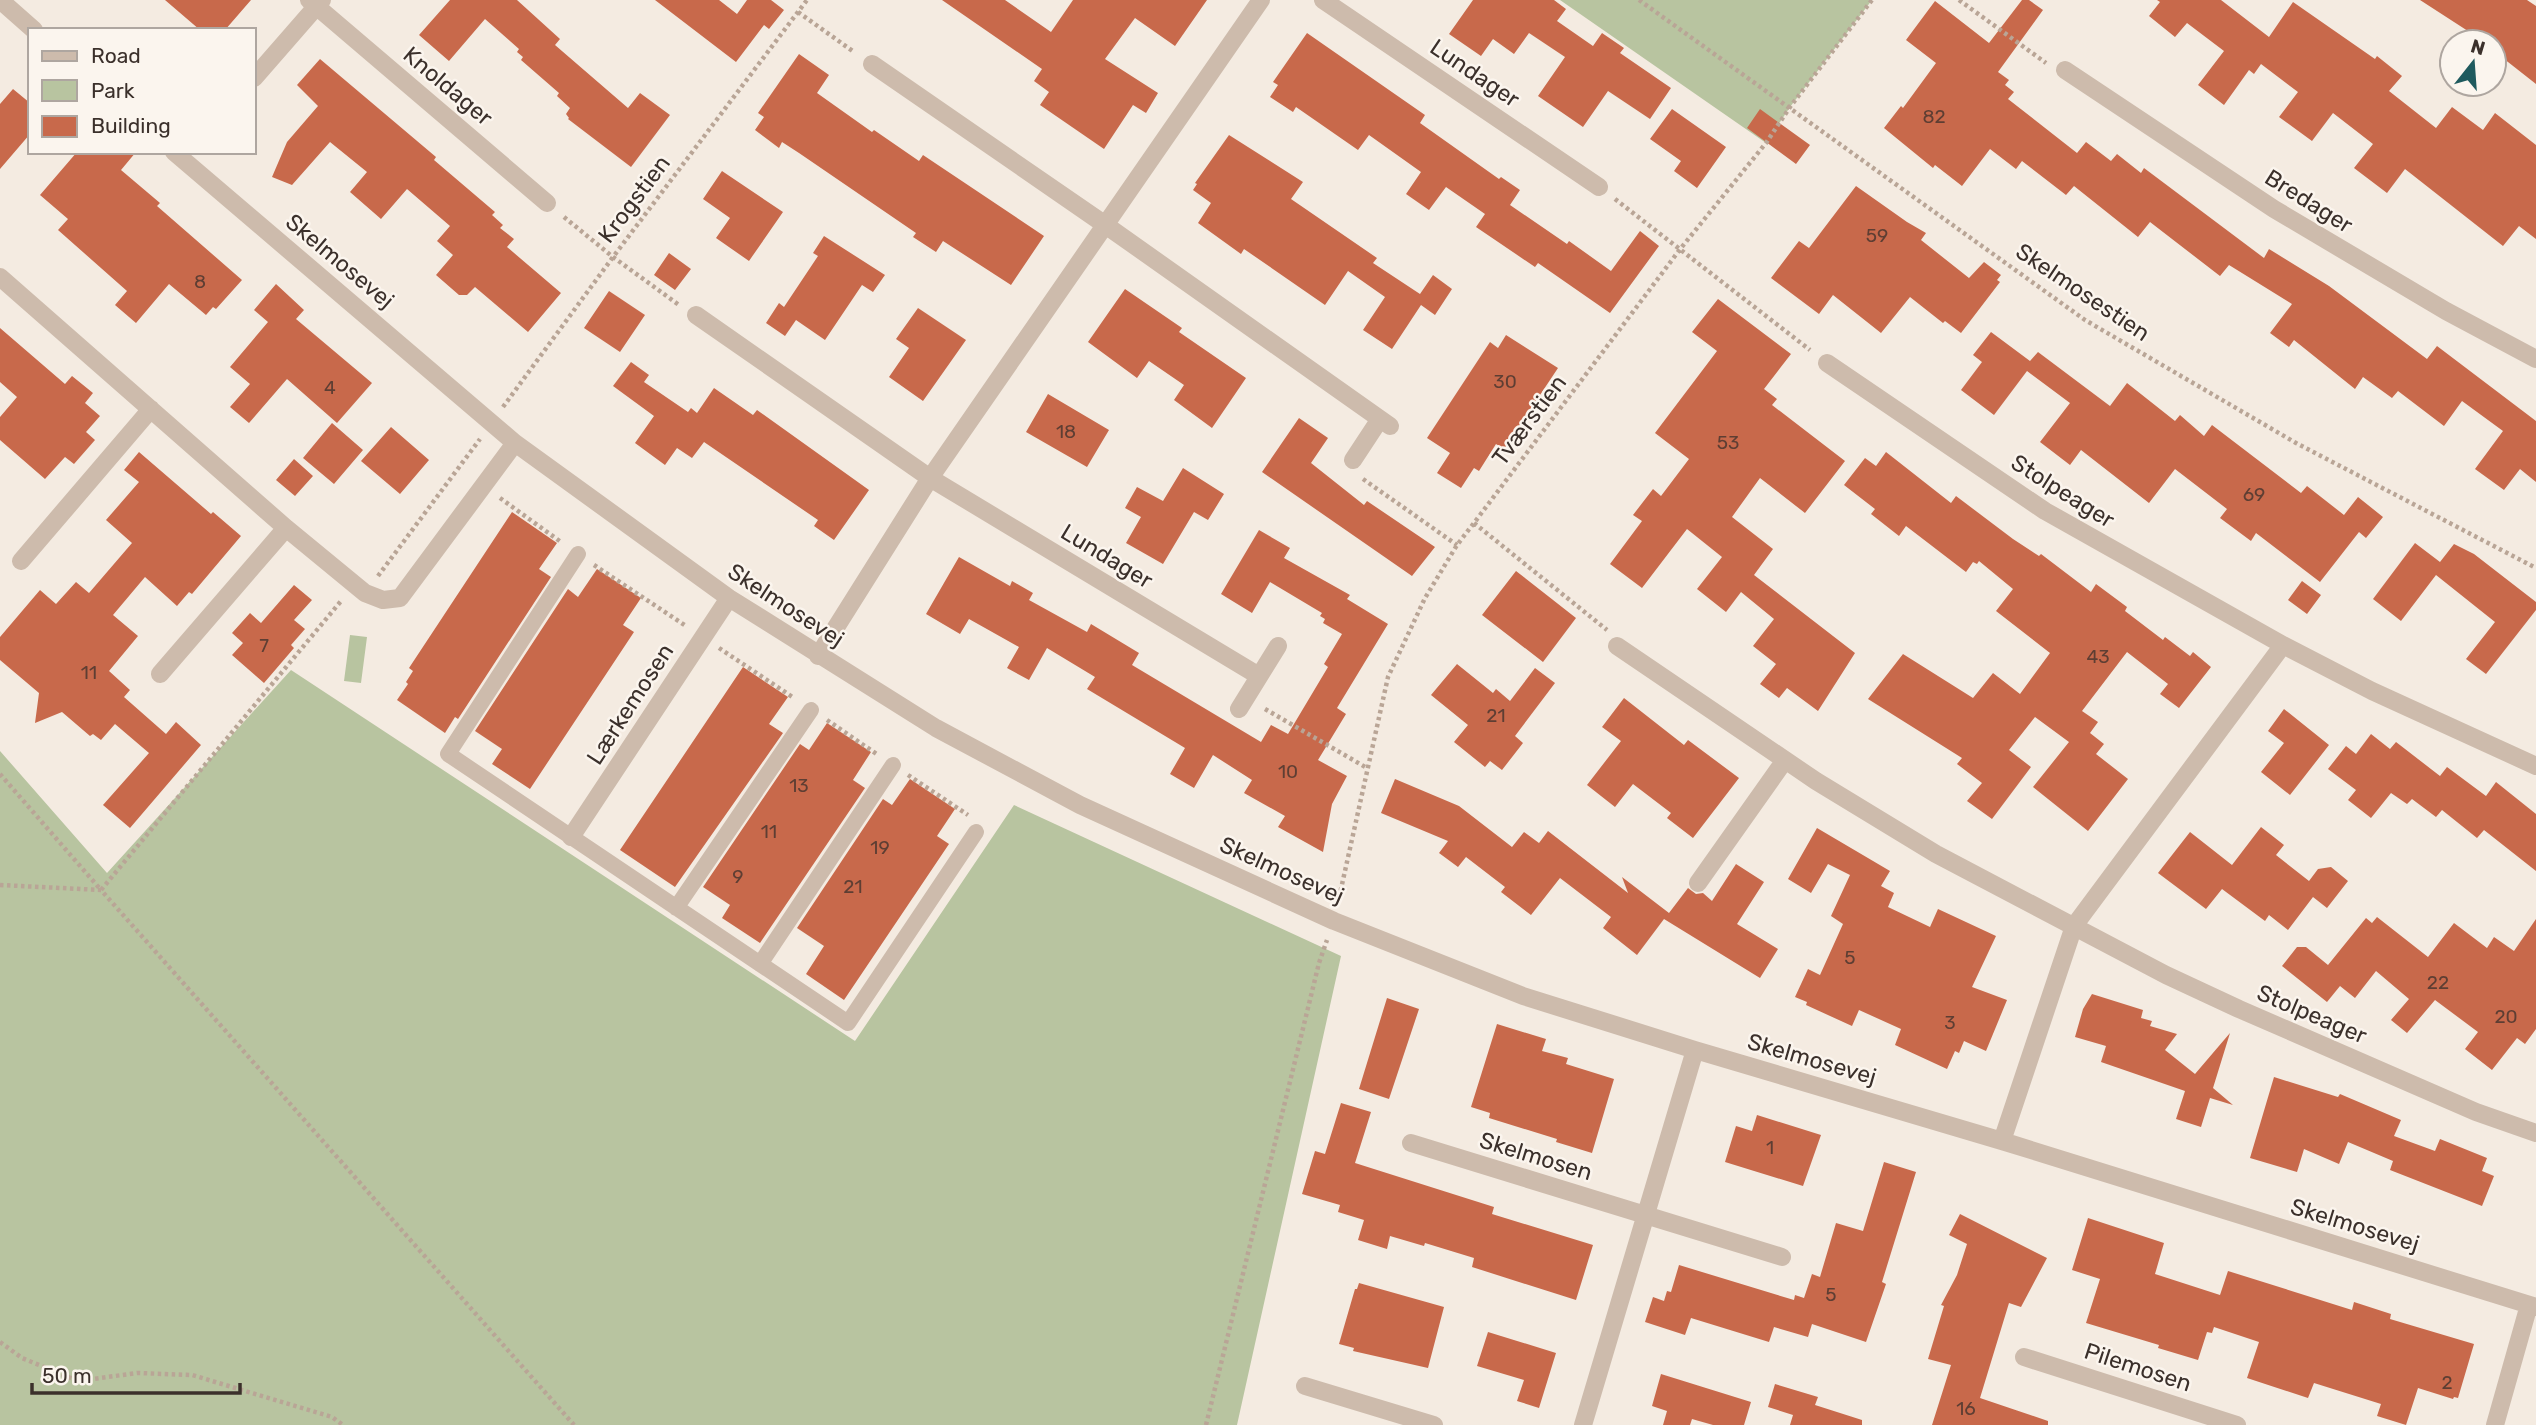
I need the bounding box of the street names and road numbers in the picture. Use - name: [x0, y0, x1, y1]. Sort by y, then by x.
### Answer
- street label: Lundager: [1425, 33, 1525, 113]
- street label: Knoldager: [398, 40, 499, 132]
- street label: Krogstien: [592, 150, 676, 248]
- street label: Bredager: [2260, 163, 2358, 239]
- street label: Skelmosevej: [280, 208, 400, 314]
- street label: Skelmosestien: [2011, 237, 2155, 347]
- street label: Tværstien: [1486, 369, 1572, 471]
- street label: Stolpeager: [2006, 448, 2120, 534]
- street label: Lundager: [1056, 518, 1158, 594]
- street label: Skelmosevej: [723, 557, 849, 653]
- street label: Lærkemosen: [581, 638, 679, 770]
- street label: Skelmosevej: [1216, 830, 1348, 910]
- street label: Stolpeager: [2253, 978, 2371, 1050]
- street label: Skelmosevej: [1744, 1027, 1880, 1091]
- street label: Skelmosen: [1476, 1126, 1596, 1186]
- street label: Skelmosevej: [2287, 1192, 2423, 1258]
- street label: Pilemosen: [2081, 1337, 2195, 1397]

